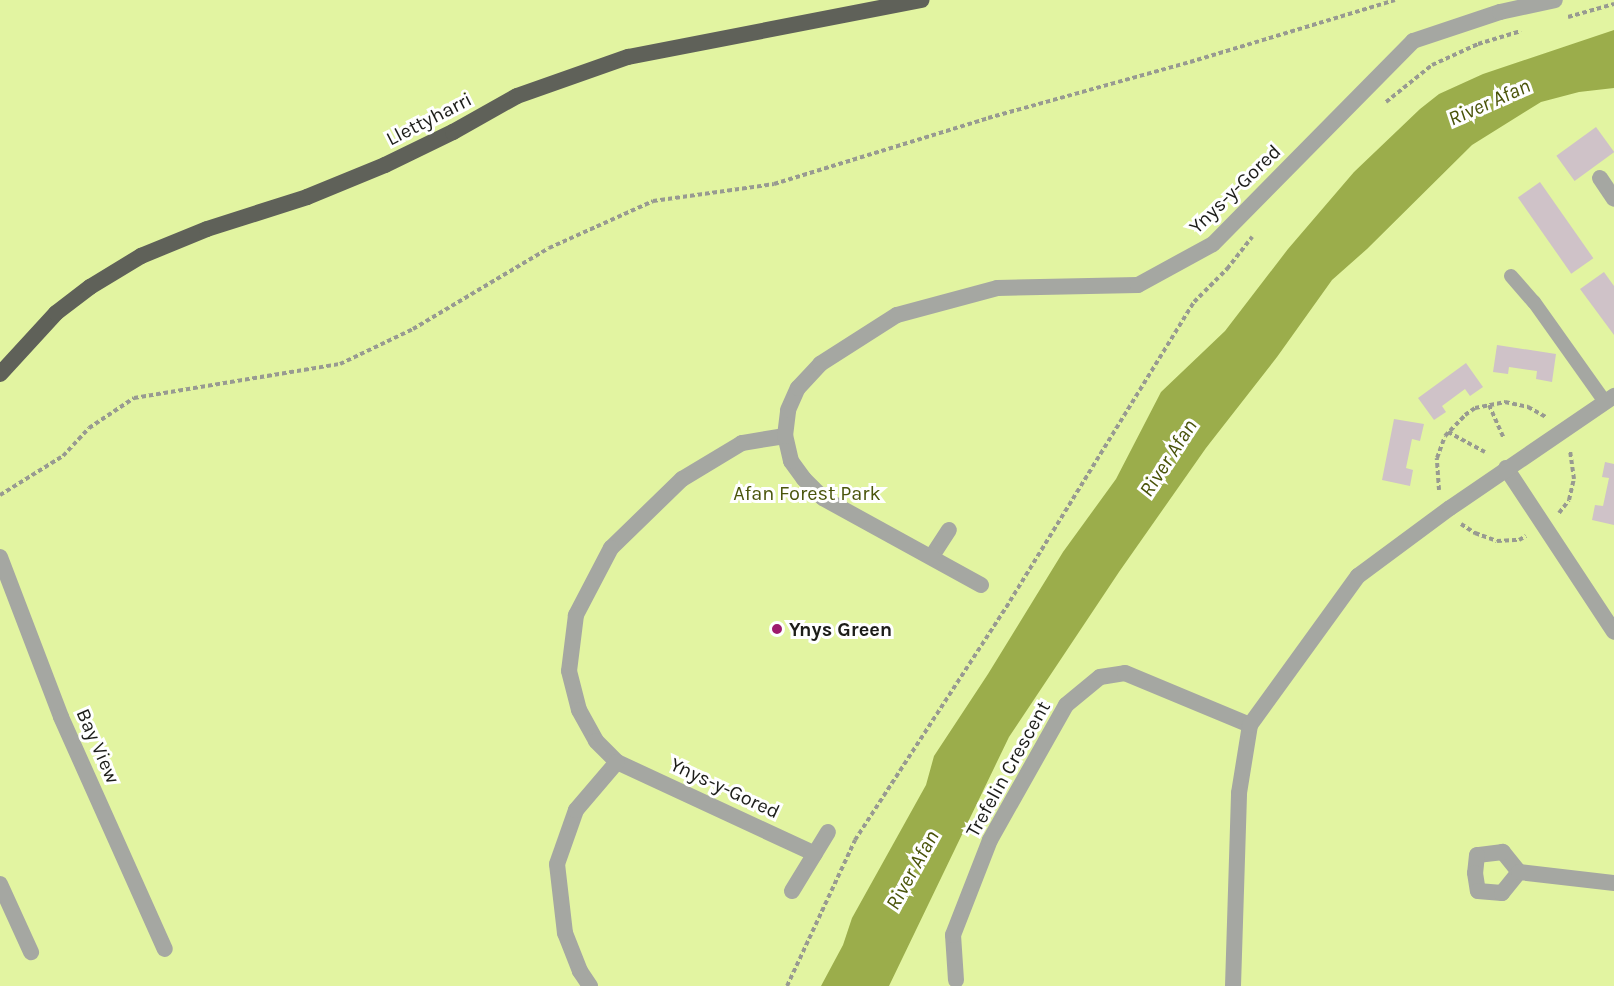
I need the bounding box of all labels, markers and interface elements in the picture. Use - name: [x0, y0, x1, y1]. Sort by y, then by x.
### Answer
- water label: River Afan: [1444, 73, 1534, 131]
- street label: Llettyharri: [382, 87, 476, 151]
- street label: Ynys-y-Gored: [1184, 139, 1286, 239]
- water label: River Afan: [1134, 415, 1202, 501]
- park label: Afan Forest Park: [733, 481, 881, 505]
- place label: Ynys Green: [789, 617, 892, 641]
- marker: Ynys Green: [770, 622, 784, 636]
- street label: Trefelin Crescent: [961, 697, 1055, 841]
- street label: Bay View: [71, 705, 125, 787]
- street label: Ynys-y-Gored: [666, 752, 784, 824]
- water label: River Afan: [880, 826, 944, 914]

